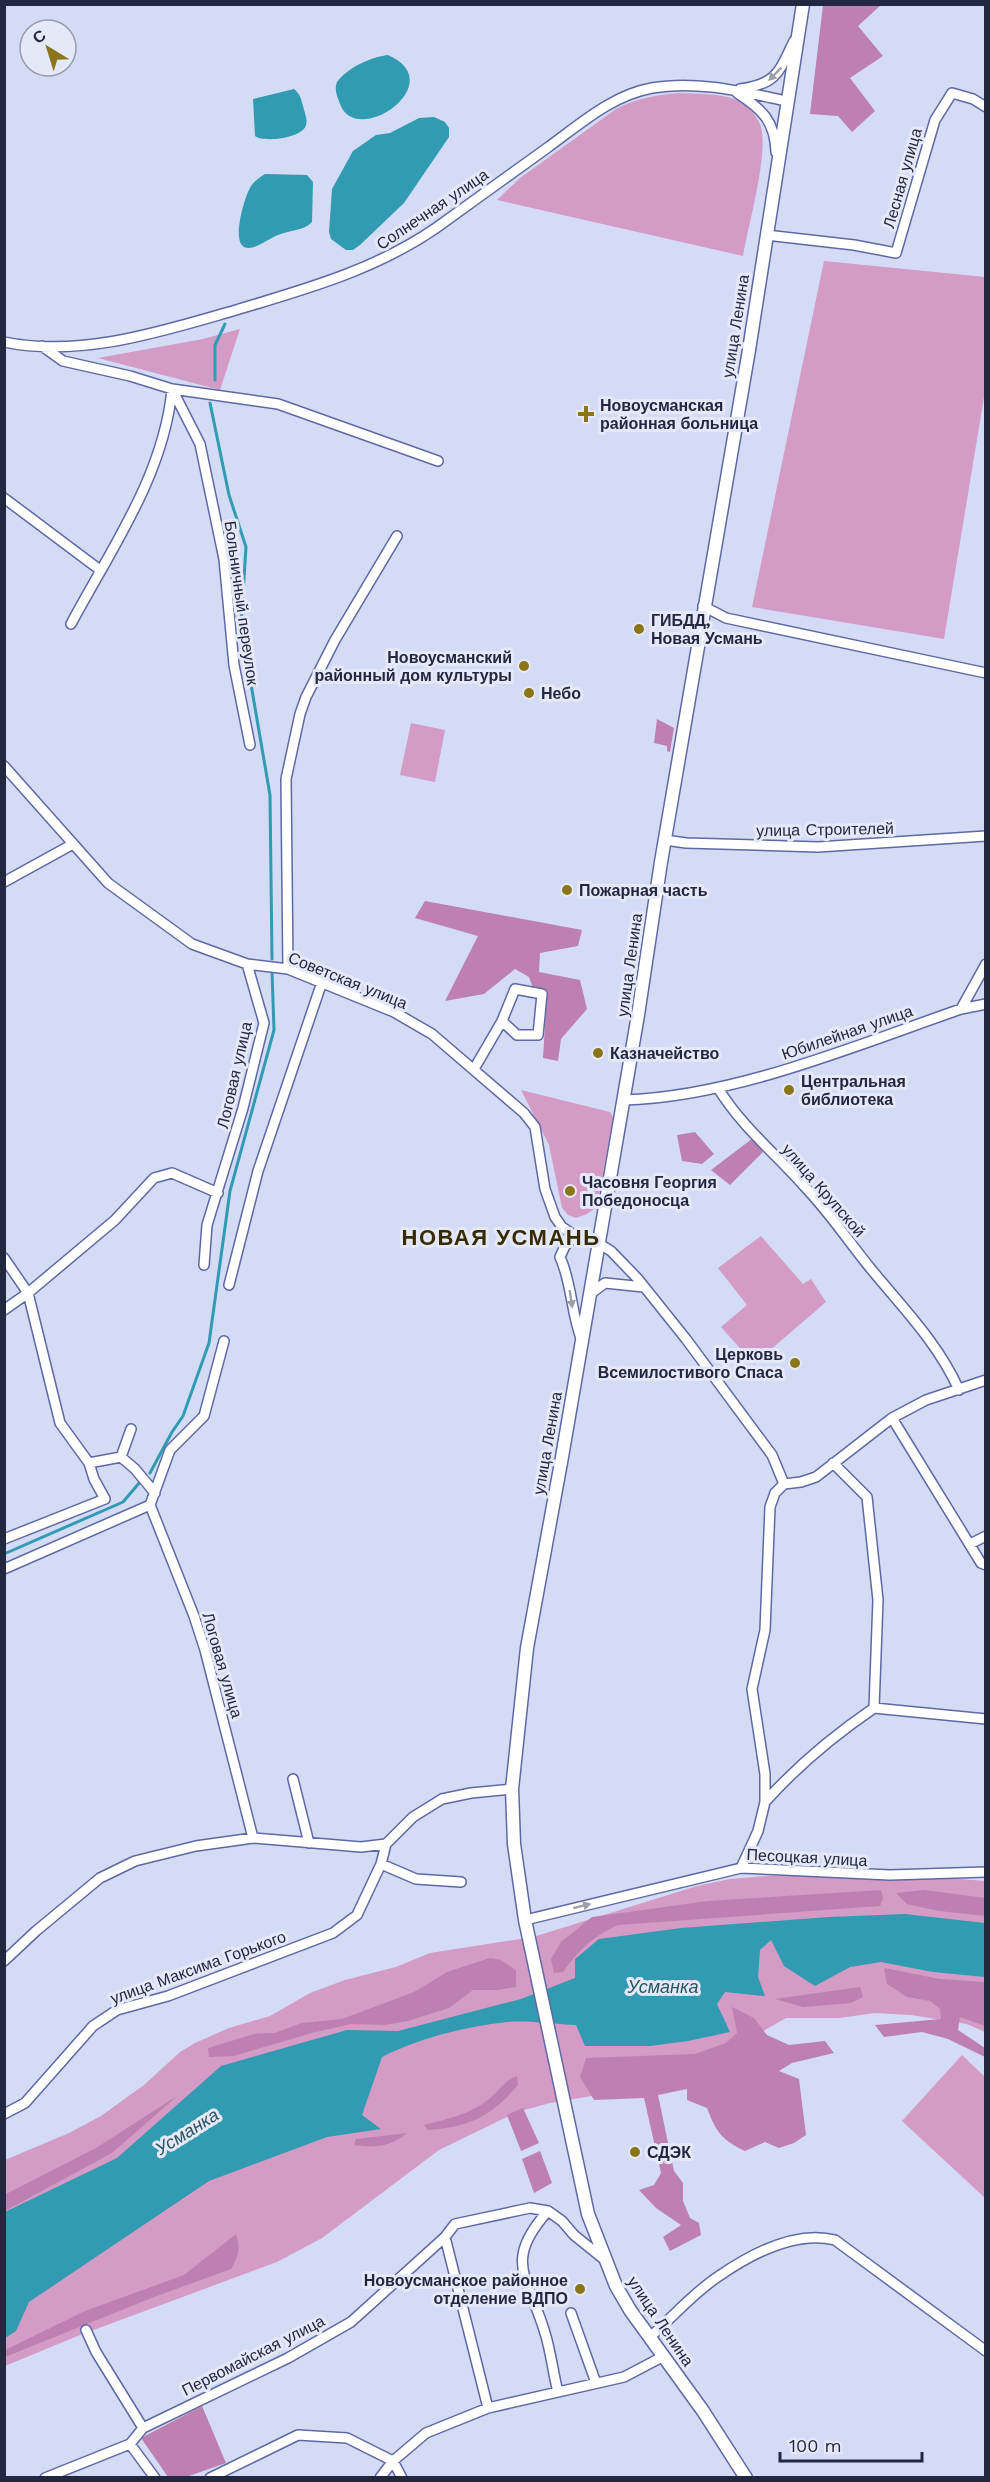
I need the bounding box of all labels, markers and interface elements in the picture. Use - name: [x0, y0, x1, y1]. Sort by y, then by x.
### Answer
- north arrow: [18, 18, 78, 78]
- text: С: [29, 25, 50, 48]
- one-way arrow: [767, 67, 782, 81]
- street label: Лесная улица: [879, 126, 926, 230]
- street label: Солнечная улица: [373, 165, 492, 254]
- street label: улица Ленина: [718, 273, 753, 379]
- place label: Новоусманская районная больница: [600, 396, 758, 433]
- marker: Новоусманская районная больница: [577, 405, 595, 423]
- street label: Больничный переулок: [221, 520, 263, 687]
- place label: ГИБДД, Новая Усмань: [651, 611, 763, 648]
- marker: ГИБДД, Новая Усмань: [632, 622, 646, 636]
- place label: Новоусманский районный дом культуры: [315, 648, 512, 685]
- marker: Новоусманский районный дом культуры: [517, 659, 531, 673]
- place label: Небо: [541, 684, 581, 703]
- marker: Небо: [522, 686, 536, 700]
- street label: улица Строителей: [756, 819, 894, 840]
- place label: Пожарная часть: [579, 881, 708, 900]
- marker: Пожарная часть: [560, 883, 574, 897]
- street label: улица Ленина: [613, 912, 646, 1018]
- street label: Советская улица: [286, 948, 410, 1013]
- street label: Юбилейная улица: [779, 1001, 915, 1064]
- street label: Логовая улица: [213, 1020, 256, 1130]
- place label: Казначейство: [610, 1044, 720, 1063]
- marker: Казначейство: [591, 1046, 605, 1060]
- place label: Центральная библиотека: [801, 1072, 906, 1109]
- marker: Центральная библиотека: [782, 1083, 796, 1097]
- street label: улица Крупской: [778, 1140, 869, 1241]
- place label: Часовня Георгия Победоносца: [582, 1173, 717, 1210]
- marker: Часовня Георгия Победоносца: [563, 1184, 577, 1198]
- district label: НОВАЯ УСМАНЬ: [402, 1225, 600, 1250]
- one-way arrow: [567, 1289, 576, 1308]
- place label: Церковь Всемилостивого Спаса: [598, 1345, 783, 1382]
- marker: Церковь Всемилостивого Спаса: [788, 1356, 802, 1370]
- street label: улица Ленина: [529, 1390, 566, 1496]
- street label: Логовая улица: [198, 1610, 247, 1720]
- street label: Песоцкая улица: [746, 1845, 868, 1870]
- one-way arrow: [573, 1901, 591, 1911]
- street label: улица Максима Горького: [108, 1927, 289, 2008]
- water label: Усманка: [627, 1976, 698, 1997]
- water label: Усманка: [150, 2104, 222, 2160]
- place label: СДЭК: [647, 2143, 691, 2162]
- marker: СДЭК: [628, 2145, 642, 2159]
- place label: Новоусманское районное отделение ВДПО: [364, 2271, 568, 2308]
- street label: улица Ленина: [624, 2273, 698, 2370]
- marker: Новоусманское районное отделение ВДПО: [573, 2282, 587, 2296]
- street label: Первомайская улица: [179, 2311, 328, 2400]
- scale bar: [780, 2425, 922, 2463]
- text: 100 m: [789, 2435, 842, 2456]

